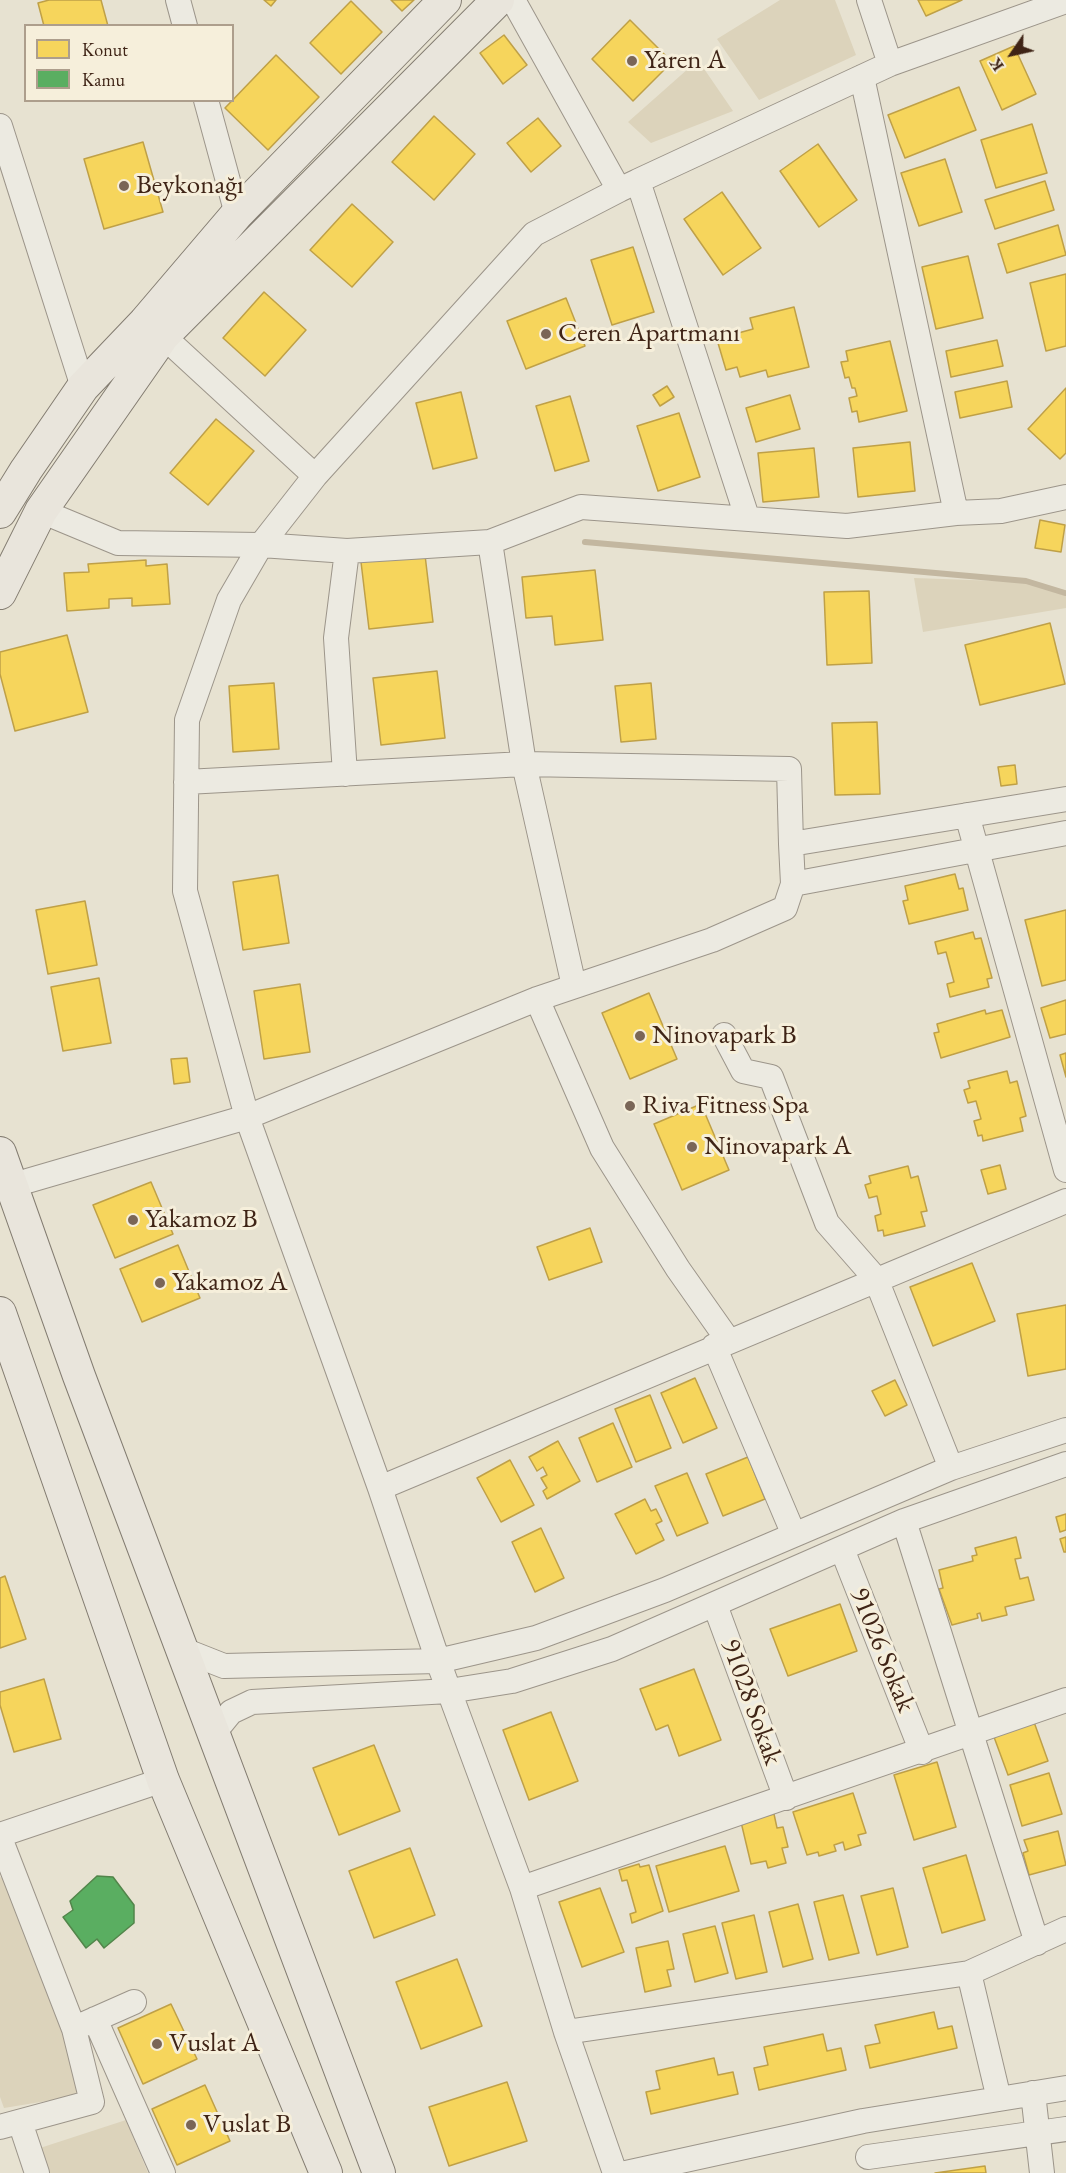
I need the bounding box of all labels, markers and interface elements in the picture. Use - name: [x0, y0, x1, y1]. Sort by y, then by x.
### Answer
- legend: [24, 24, 234, 102]
- north arrow: [982, 24, 1042, 84]
- text: Konut: [82, 38, 128, 61]
- place label: Yaren A: [644, 45, 726, 77]
- text: K: [985, 53, 1009, 75]
- marker: Yaren A: [625, 54, 639, 68]
- text: Kamu: [82, 68, 125, 91]
- place label: Beykonağı: [136, 170, 244, 202]
- marker: Beykonağı: [117, 179, 131, 193]
- place label: Ceren Apartmanı: [558, 318, 740, 350]
- marker: Ceren Apartmanı: [539, 327, 553, 341]
- place label: Ninovapark B: [652, 1020, 797, 1052]
- marker: Ninovapark B: [633, 1029, 647, 1043]
- place label: Riva Fitness Spa: [642, 1090, 809, 1122]
- marker: Riva Fitness Spa: [623, 1099, 637, 1113]
- place label: Ninovapark A: [704, 1131, 851, 1163]
- marker: Ninovapark A: [685, 1140, 699, 1154]
- place label: Yakamoz B: [145, 1204, 258, 1236]
- marker: Yakamoz B: [126, 1213, 140, 1227]
- place label: Yakamoz A: [172, 1267, 287, 1299]
- marker: Yakamoz A: [153, 1276, 167, 1290]
- street label: 91026 Sokak: [842, 1583, 922, 1717]
- street label: 91028 Sokak: [713, 1635, 789, 1769]
- place label: Vuslat A: [169, 2028, 260, 2060]
- marker: Vuslat A: [150, 2037, 164, 2051]
- place label: Vuslat B: [203, 2109, 291, 2141]
- marker: Vuslat B: [184, 2118, 198, 2132]

